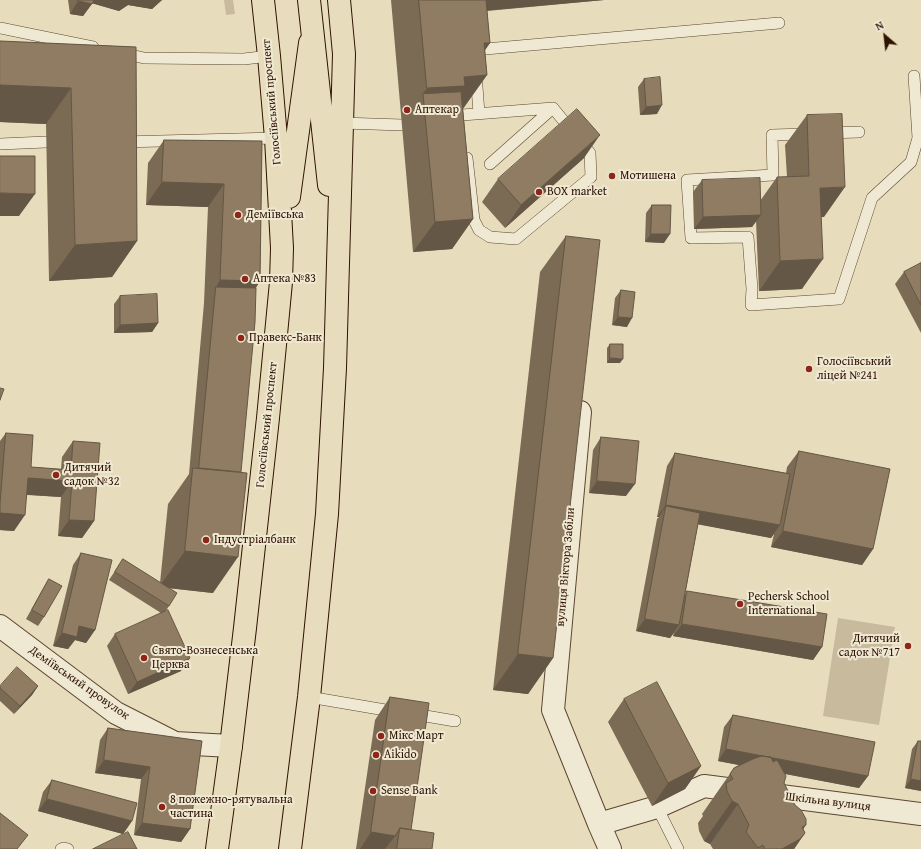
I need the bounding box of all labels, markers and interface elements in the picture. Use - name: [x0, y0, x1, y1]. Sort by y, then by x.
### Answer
- north arrow: [865, 16, 905, 56]
- text: N: [872, 17, 886, 34]
- street label: Голосіївський проспект: [259, 39, 285, 165]
- place label: Аптекар: [415, 103, 459, 117]
- marker: Аптекар: [402, 105, 412, 115]
- place label: Мотишена: [620, 169, 676, 183]
- marker: Мотишена: [607, 171, 617, 181]
- place label: BOX market: [547, 185, 607, 199]
- marker: BOX market: [534, 187, 544, 197]
- place label: Деміївська: [246, 208, 304, 222]
- marker: Деміївська: [233, 210, 243, 220]
- place label: Аптека №83: [253, 272, 316, 286]
- marker: Аптека №83: [240, 274, 250, 284]
- place label: Правекс-Банк: [249, 331, 322, 345]
- marker: Правекс-Банк: [236, 333, 246, 343]
- place label: Голосіївський ліцей №241: [817, 355, 891, 383]
- street label: Голосіївський проспект: [253, 361, 281, 489]
- marker: Голосіївський ліцей №241: [804, 364, 814, 374]
- place label: Дитячий садок №32: [64, 461, 119, 489]
- marker: Дитячий садок №32: [51, 470, 61, 480]
- street label: вулиця Віктора Забіли: [554, 507, 578, 627]
- place label: Індустріалбанк: [214, 533, 296, 547]
- marker: Індустріалбанк: [201, 535, 211, 545]
- place label: Pechersk School International: [748, 590, 829, 618]
- marker: Pechersk School International: [735, 599, 745, 609]
- place label: Дитячий садок №717: [839, 632, 900, 660]
- marker: Дитячий садок №717: [903, 641, 913, 651]
- street label: Деміївський провулок: [26, 643, 132, 723]
- place label: Свято-Вознесенська Церква: [152, 644, 258, 672]
- marker: Свято-Вознесенська Церква: [139, 653, 149, 663]
- place label: Мікс Март: [389, 729, 443, 743]
- marker: Мікс Март: [376, 731, 386, 741]
- place label: Aikido: [384, 748, 417, 762]
- marker: Aikido: [371, 750, 381, 760]
- place label: Sense Bank: [381, 784, 438, 798]
- marker: Sense Bank: [368, 786, 378, 796]
- street label: Шкільна вулиця: [785, 790, 871, 814]
- place label: 8 пожежно-рятувальна частина: [170, 793, 293, 821]
- marker: 8 пожежно-рятувальна частина: [157, 802, 167, 812]

